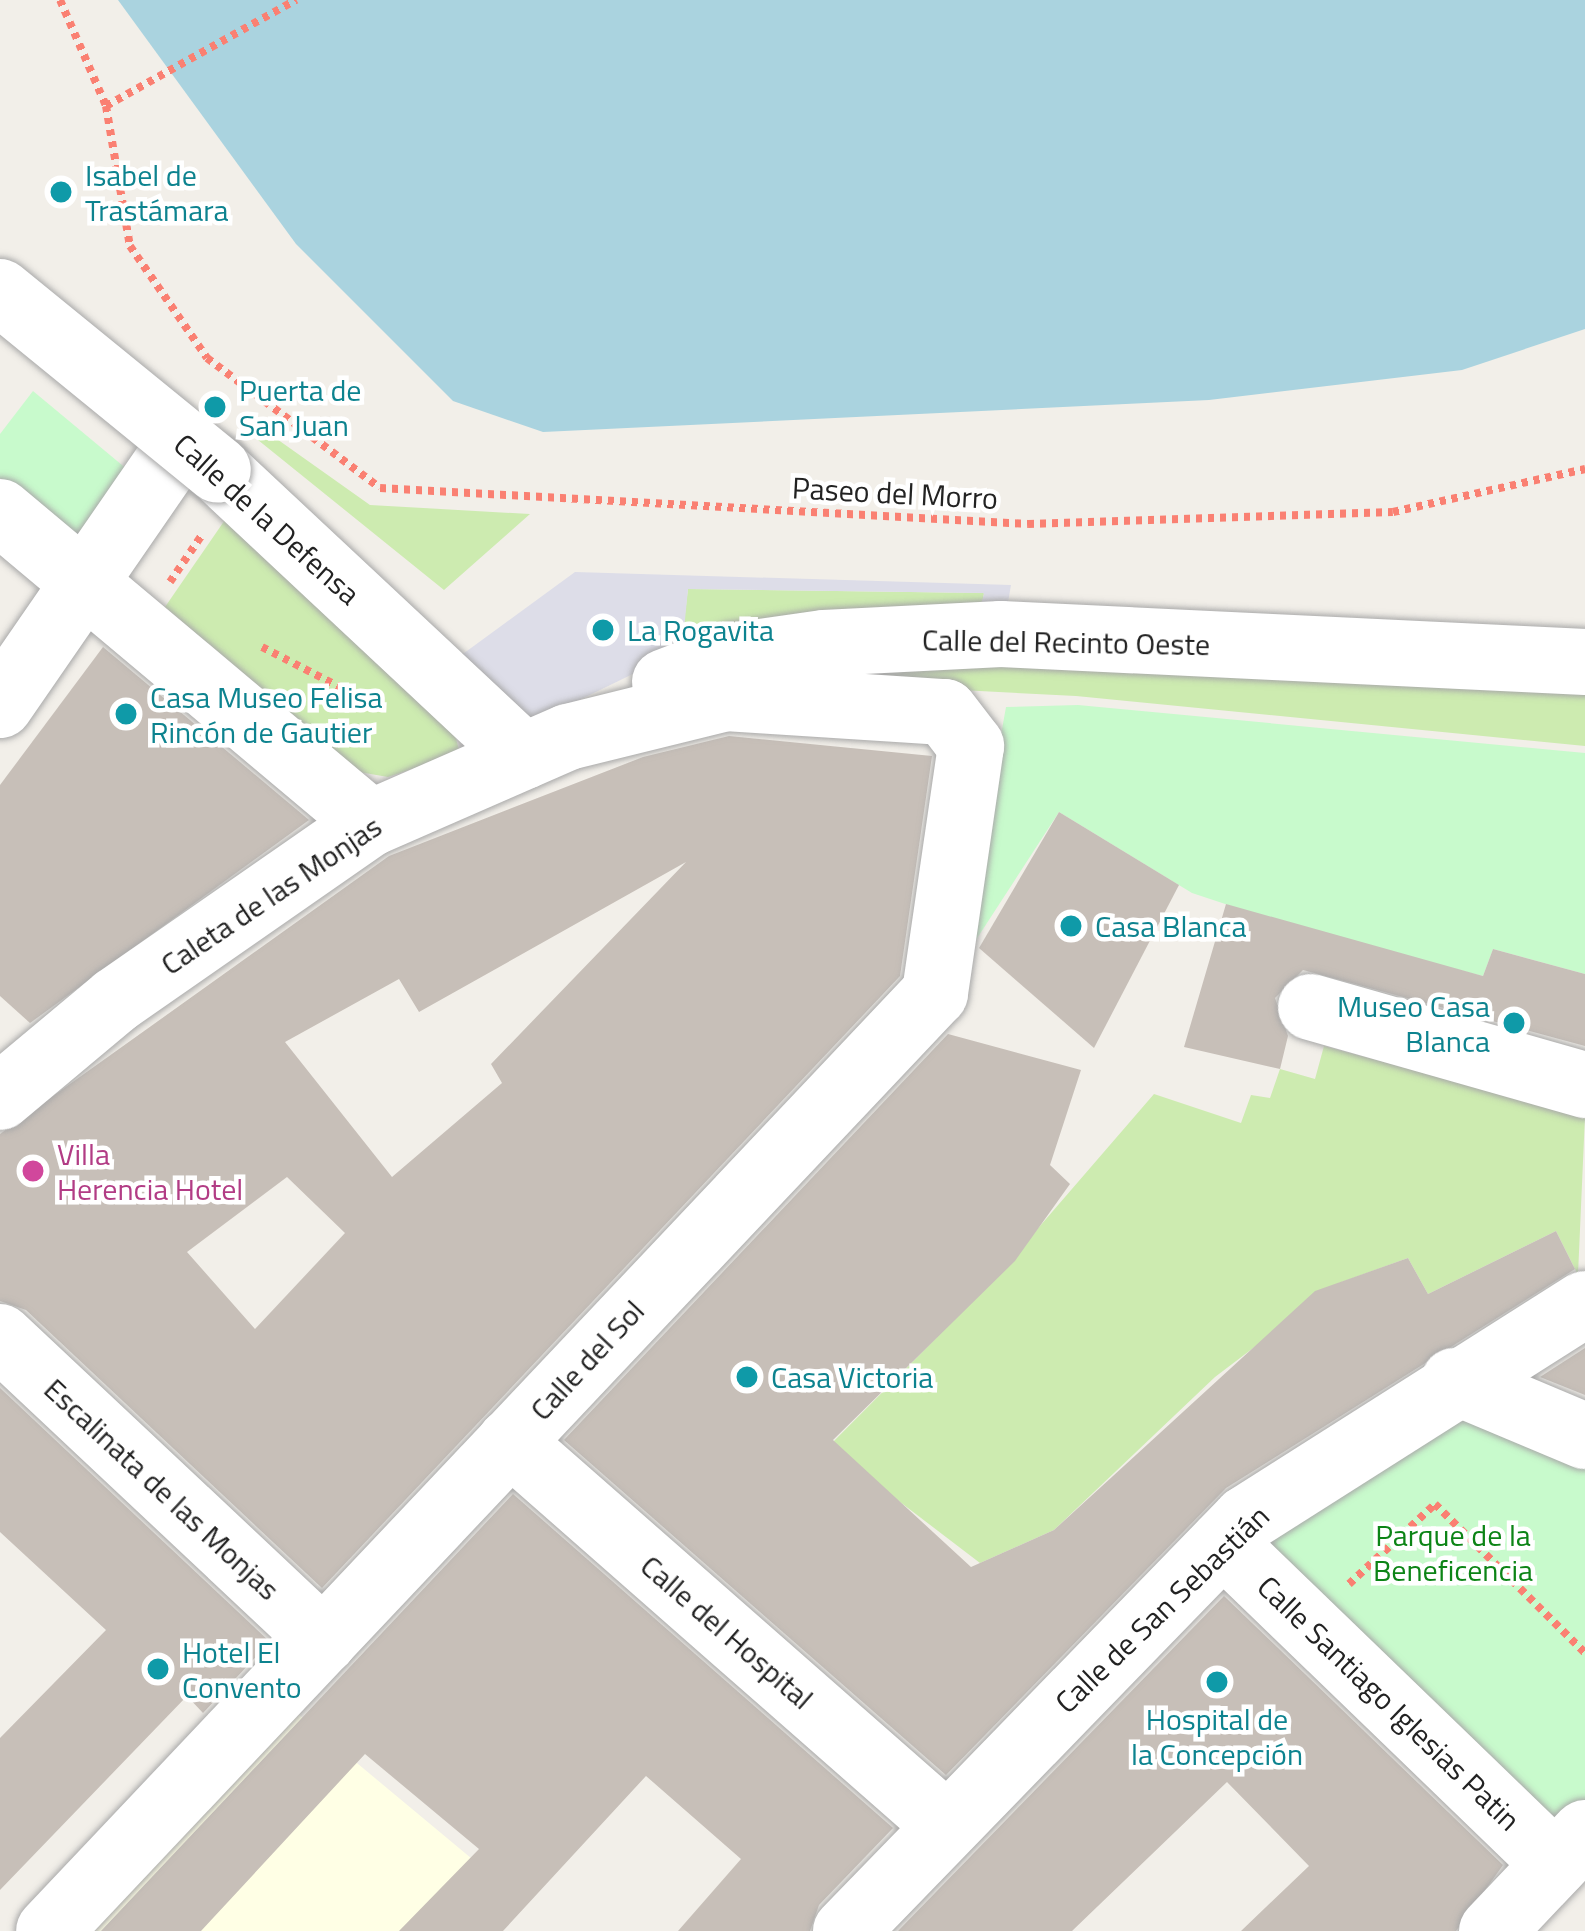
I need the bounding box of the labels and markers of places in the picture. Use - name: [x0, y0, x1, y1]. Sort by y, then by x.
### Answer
- place label: Isabel de Trastámara: [85, 157, 229, 228]
- marker: Isabel de Trastámara: [48, 179, 74, 205]
- place label: Puerta de San Juan: [239, 372, 361, 442]
- marker: Puerta de San Juan: [202, 394, 228, 420]
- place label: La Rogavita: [627, 612, 774, 648]
- marker: La Rogavita: [590, 617, 616, 643]
- place label: Casa Museo Felisa Rincón de Gautier: [150, 679, 382, 750]
- marker: Casa Museo Felisa Rincón de Gautier: [113, 701, 139, 727]
- place label: Casa Blanca: [1095, 908, 1247, 944]
- marker: Casa Blanca: [1058, 913, 1084, 939]
- place label: Museo Casa Blanca: [1337, 988, 1490, 1058]
- marker: Museo Casa Blanca: [1501, 1010, 1527, 1036]
- place label: Villa Herencia Hotel: [57, 1136, 243, 1206]
- marker: Villa Herencia Hotel: [20, 1158, 46, 1184]
- place label: Casa Victoria: [771, 1359, 933, 1395]
- marker: Casa Victoria: [734, 1364, 760, 1390]
- place label: Hotel El Convento: [182, 1634, 302, 1704]
- marker: Hotel El Convento: [145, 1656, 171, 1682]
- marker: Hospital de la Concepción: [1204, 1669, 1230, 1695]
- place label: Hospital de la Concepción: [1131, 1701, 1303, 1772]

